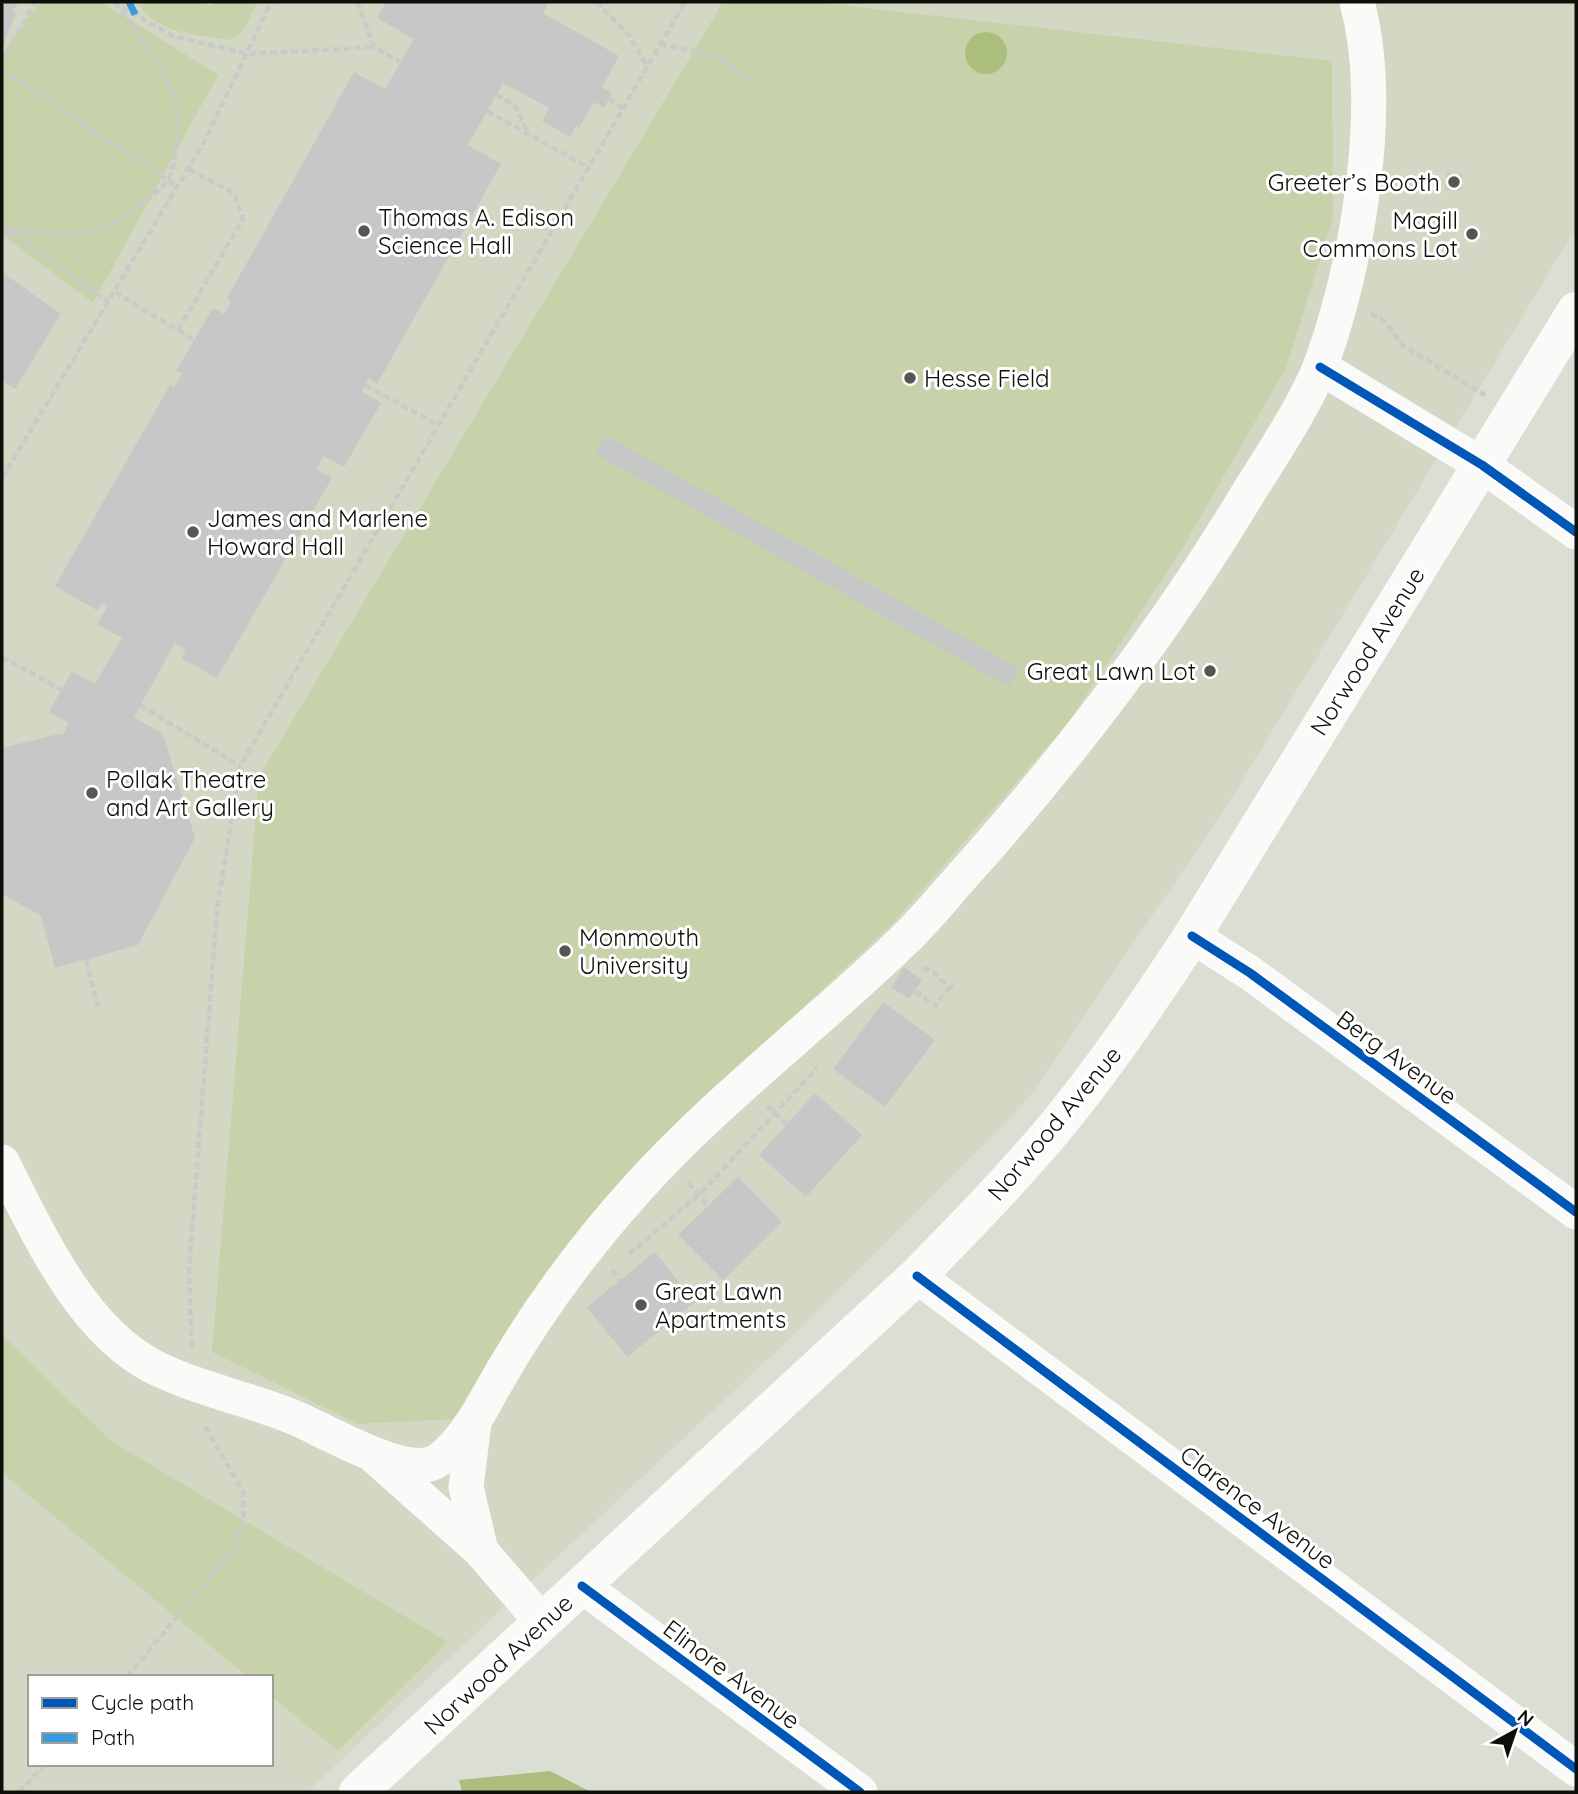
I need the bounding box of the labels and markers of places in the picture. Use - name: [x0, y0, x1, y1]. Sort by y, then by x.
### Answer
- place label: Greeter’s Booth: [1268, 167, 1440, 197]
- marker: Greeter’s Booth: [1446, 174, 1462, 190]
- place label: Thomas A. Edison Science Hall: [378, 202, 574, 260]
- place label: Magill Commons Lot: [1302, 205, 1458, 263]
- marker: Thomas A. Edison Science Hall: [356, 223, 372, 239]
- marker: Magill Commons Lot: [1464, 226, 1480, 242]
- place label: Hesse Field: [924, 363, 1050, 393]
- marker: Hesse Field: [902, 370, 918, 386]
- place label: James and Marlene Howard Hall: [207, 503, 428, 561]
- marker: James and Marlene Howard Hall: [185, 524, 201, 540]
- place label: Great Lawn Lot: [1027, 656, 1196, 686]
- marker: Great Lawn Lot: [1202, 663, 1218, 679]
- place label: Pollak Theatre and Art Gallery: [106, 764, 274, 822]
- marker: Pollak Theatre and Art Gallery: [84, 785, 100, 801]
- place label: Monmouth University: [579, 922, 699, 980]
- marker: Monmouth University: [557, 943, 573, 959]
- place label: Great Lawn Apartments: [655, 1276, 786, 1334]
- marker: Great Lawn Apartments: [633, 1297, 649, 1313]

